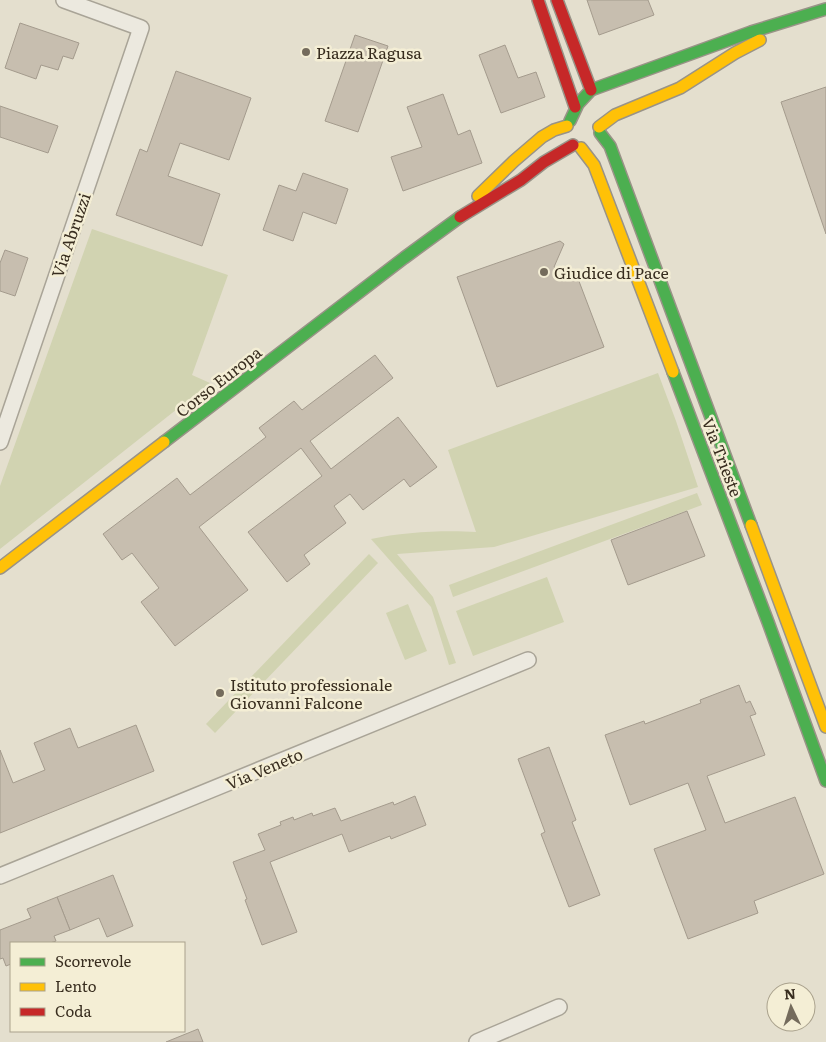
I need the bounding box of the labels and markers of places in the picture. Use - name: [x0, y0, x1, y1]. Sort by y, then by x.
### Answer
- place label: Piazza Ragusa: [316, 40, 422, 64]
- marker: Piazza Ragusa: [300, 46, 312, 58]
- place label: Giudice di Pace: [554, 260, 669, 284]
- marker: Giudice di Pace: [538, 266, 550, 278]
- place label: Istituto professionale Giovanni Falcone: [230, 672, 392, 714]
- marker: Istituto professionale Giovanni Falcone: [214, 687, 226, 699]

